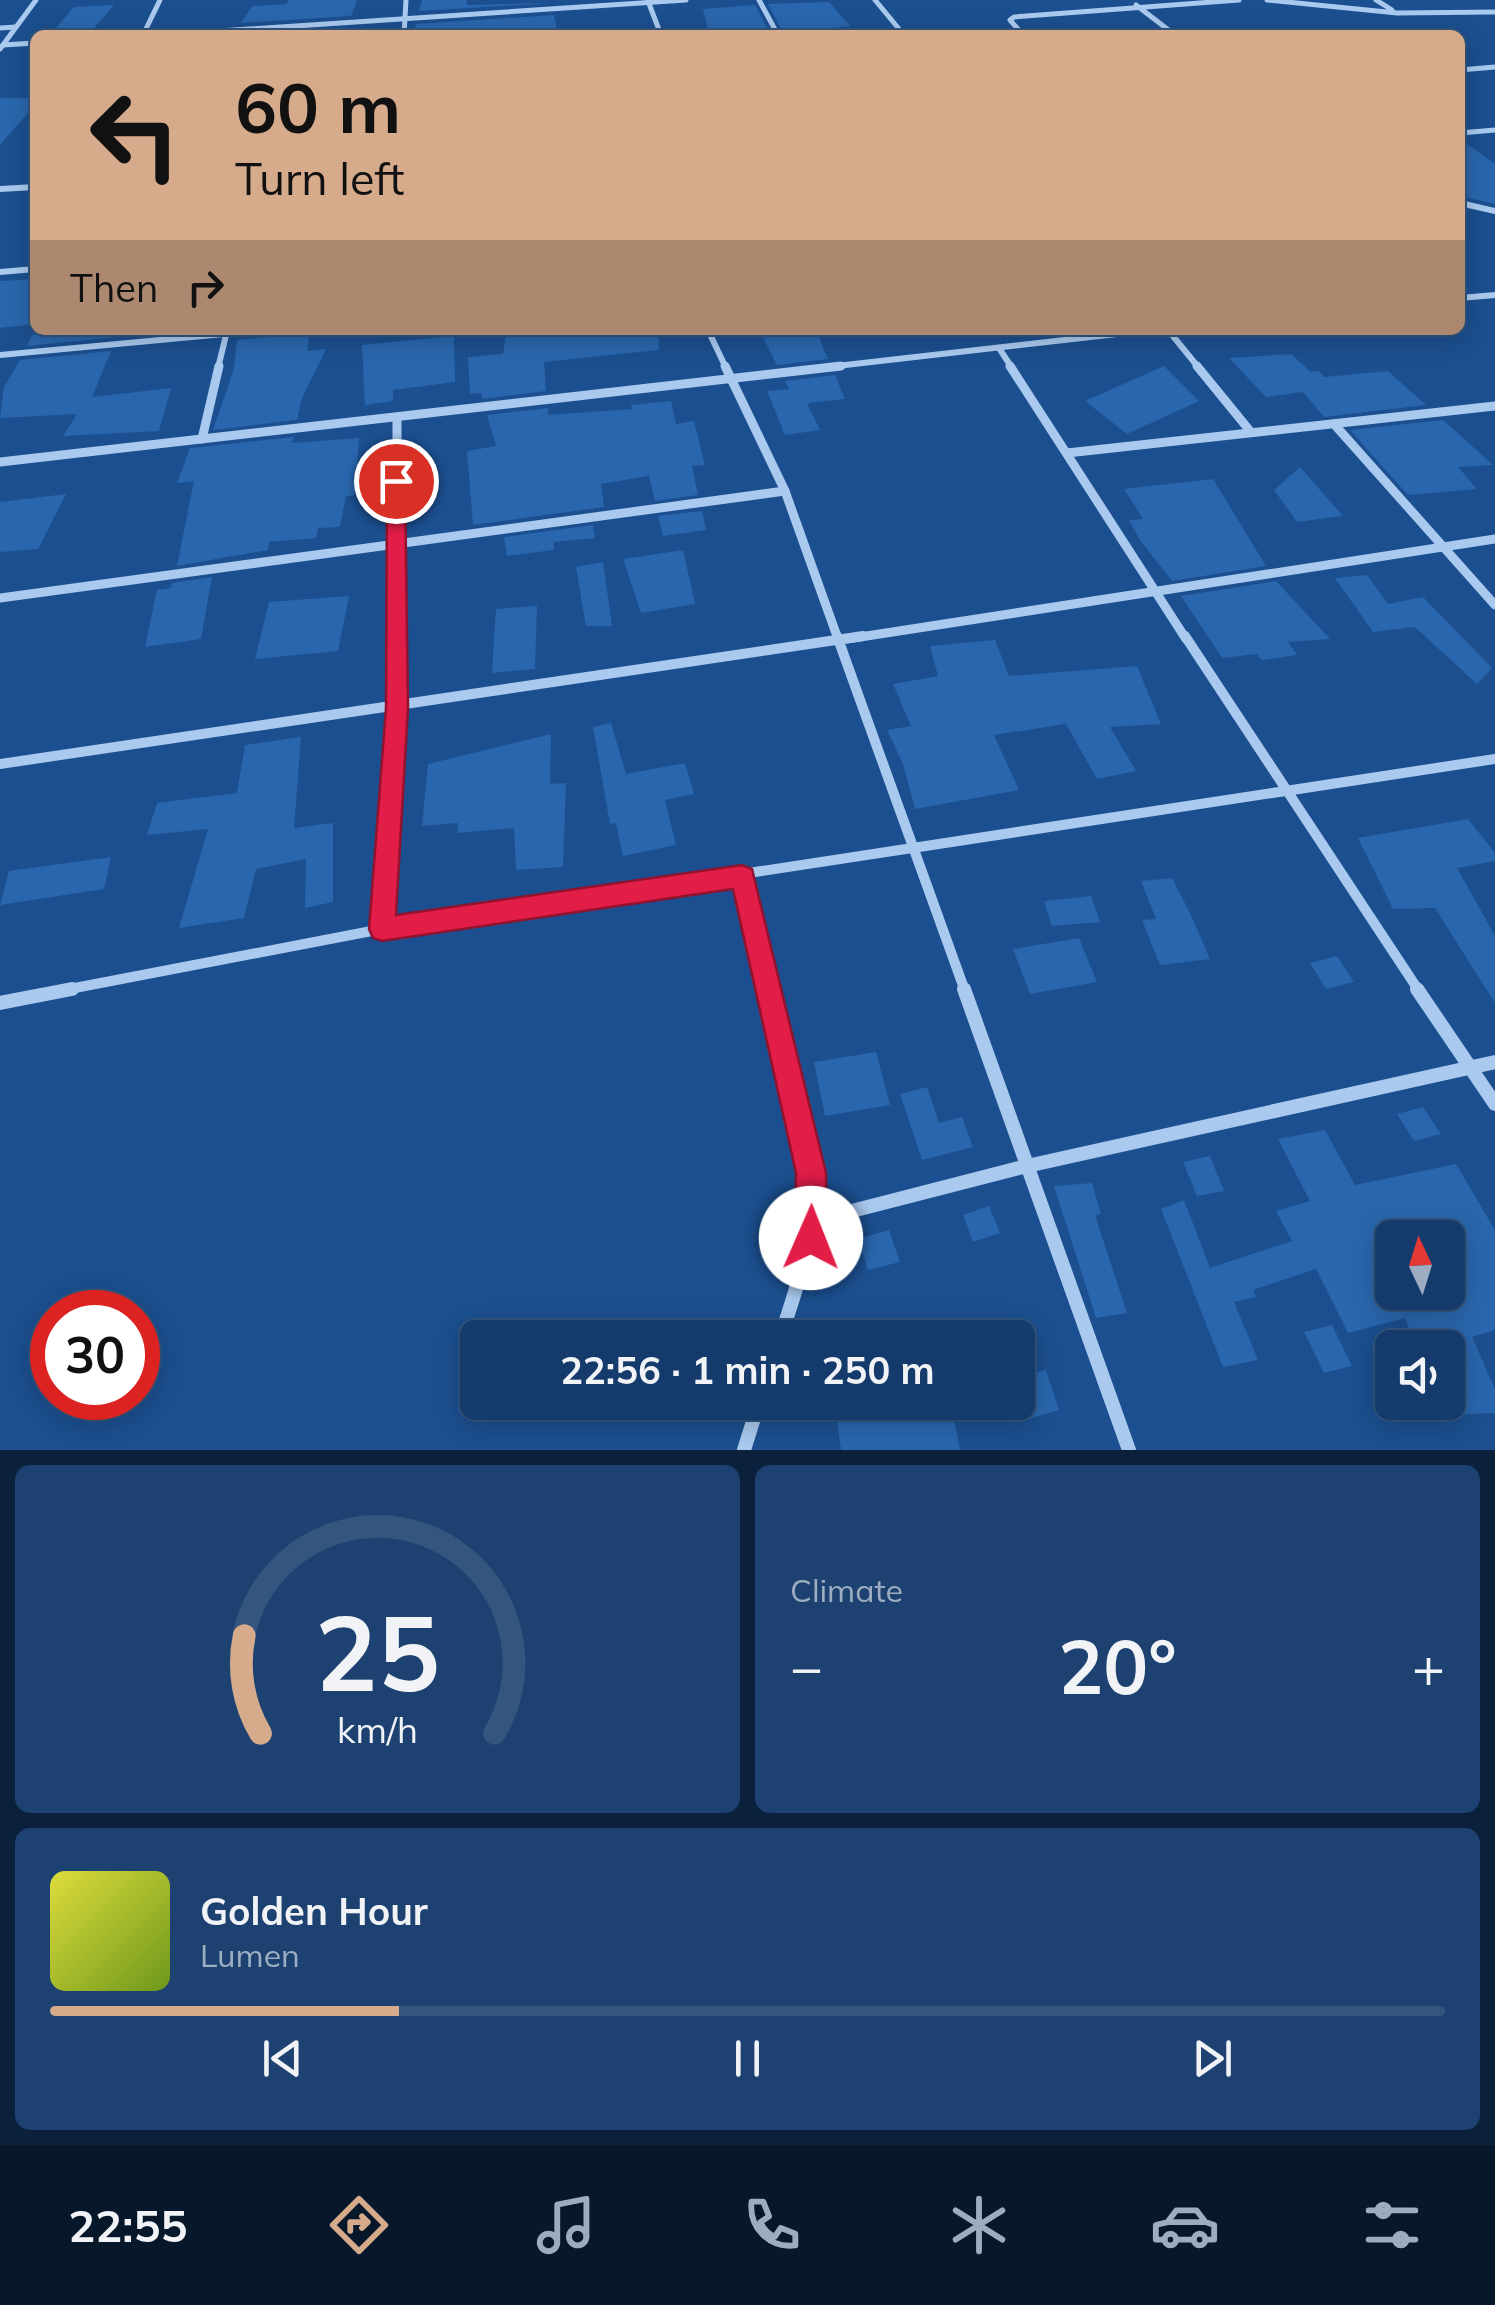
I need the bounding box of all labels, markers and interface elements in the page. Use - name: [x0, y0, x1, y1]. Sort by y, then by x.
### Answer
- text: 60 m: [235, 63, 401, 151]
- icon: left: [70, 70, 200, 200]
- text: Turn left: [235, 150, 404, 206]
- icon: right: [178, 260, 233, 315]
- text: Then: [70, 264, 158, 312]
- pin: [354, 439, 439, 524]
- icon: arrive: [369, 454, 424, 509]
- position arrow: [759, 1186, 863, 1290]
- north arrow: [1375, 1220, 1465, 1310]
- map controls: [1375, 1220, 1465, 1420]
- speed limit sign: 30: [30, 1290, 160, 1420]
- button: sound: [1375, 1330, 1465, 1420]
- text: 22:56 · 1 min · 250 m: [560, 1346, 935, 1394]
- text: Climate: [790, 1570, 903, 1610]
- text: 25: [315, 1586, 440, 1717]
- text: 20°: [1058, 1619, 1177, 1713]
- text: −: [790, 1632, 823, 1701]
- text: +: [1412, 1632, 1445, 1701]
- text: km/h: [337, 1707, 418, 1752]
- text: Golden Hour: [200, 1887, 428, 1935]
- text: Lumen: [200, 1935, 300, 1975]
- icon: previous: [255, 2031, 310, 2086]
- icon: pause: [720, 2031, 775, 2086]
- icon: next: [1185, 2031, 1240, 2086]
- icon: directions: [324, 2190, 394, 2260]
- icon: music: [531, 2190, 601, 2260]
- icon: phone: [737, 2190, 807, 2260]
- icon: climate: [944, 2190, 1014, 2260]
- icon: car: [1150, 2190, 1220, 2260]
- icon: filters: [1357, 2190, 1427, 2260]
- text: 22:55: [68, 2197, 187, 2253]

